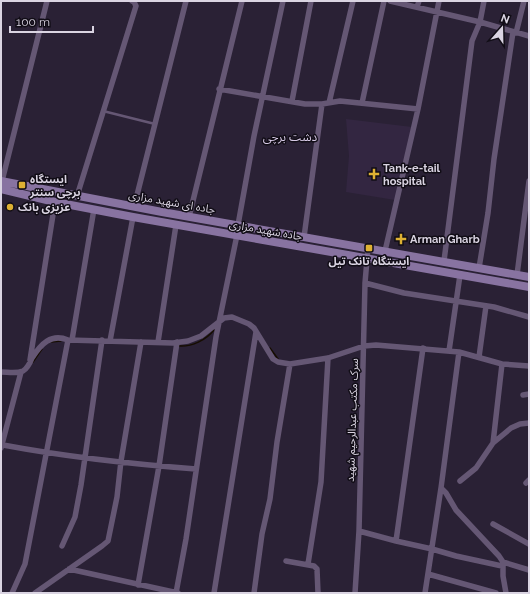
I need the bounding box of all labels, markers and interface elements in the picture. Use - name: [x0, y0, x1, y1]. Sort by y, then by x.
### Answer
- scale bar: [10, 8, 93, 34]
- north arrow: [482, 8, 522, 48]
- text: N: [499, 12, 511, 27]
- text: 100 m: [16, 15, 50, 29]
- district label: دشت برچی: [263, 130, 318, 145]
- place label: Tank-e-tail hospital: [383, 162, 441, 188]
- marker: Tank-e-tail hospital: [368, 168, 380, 180]
- place label: ایستگاه برچی سنتر: [29, 173, 80, 200]
- marker: ایستگاه برچی سنتر: [17, 180, 27, 190]
- street label: جاده ای شهید مزاری: [128, 188, 217, 217]
- place label: عزیزی بانک: [18, 201, 70, 214]
- marker: عزیزی بانک: [5, 202, 15, 212]
- street label: جاده شهید مزاری: [228, 218, 304, 243]
- marker: Arman Gharb: [395, 233, 407, 245]
- place label: Arman Gharb: [410, 233, 480, 246]
- marker: ایستگاه تانک تیل: [364, 243, 374, 253]
- place label: ایستگاه تانک تیل: [329, 255, 409, 268]
- street label: سرک مکتب عبدالرحیم شهید: [344, 358, 363, 482]

